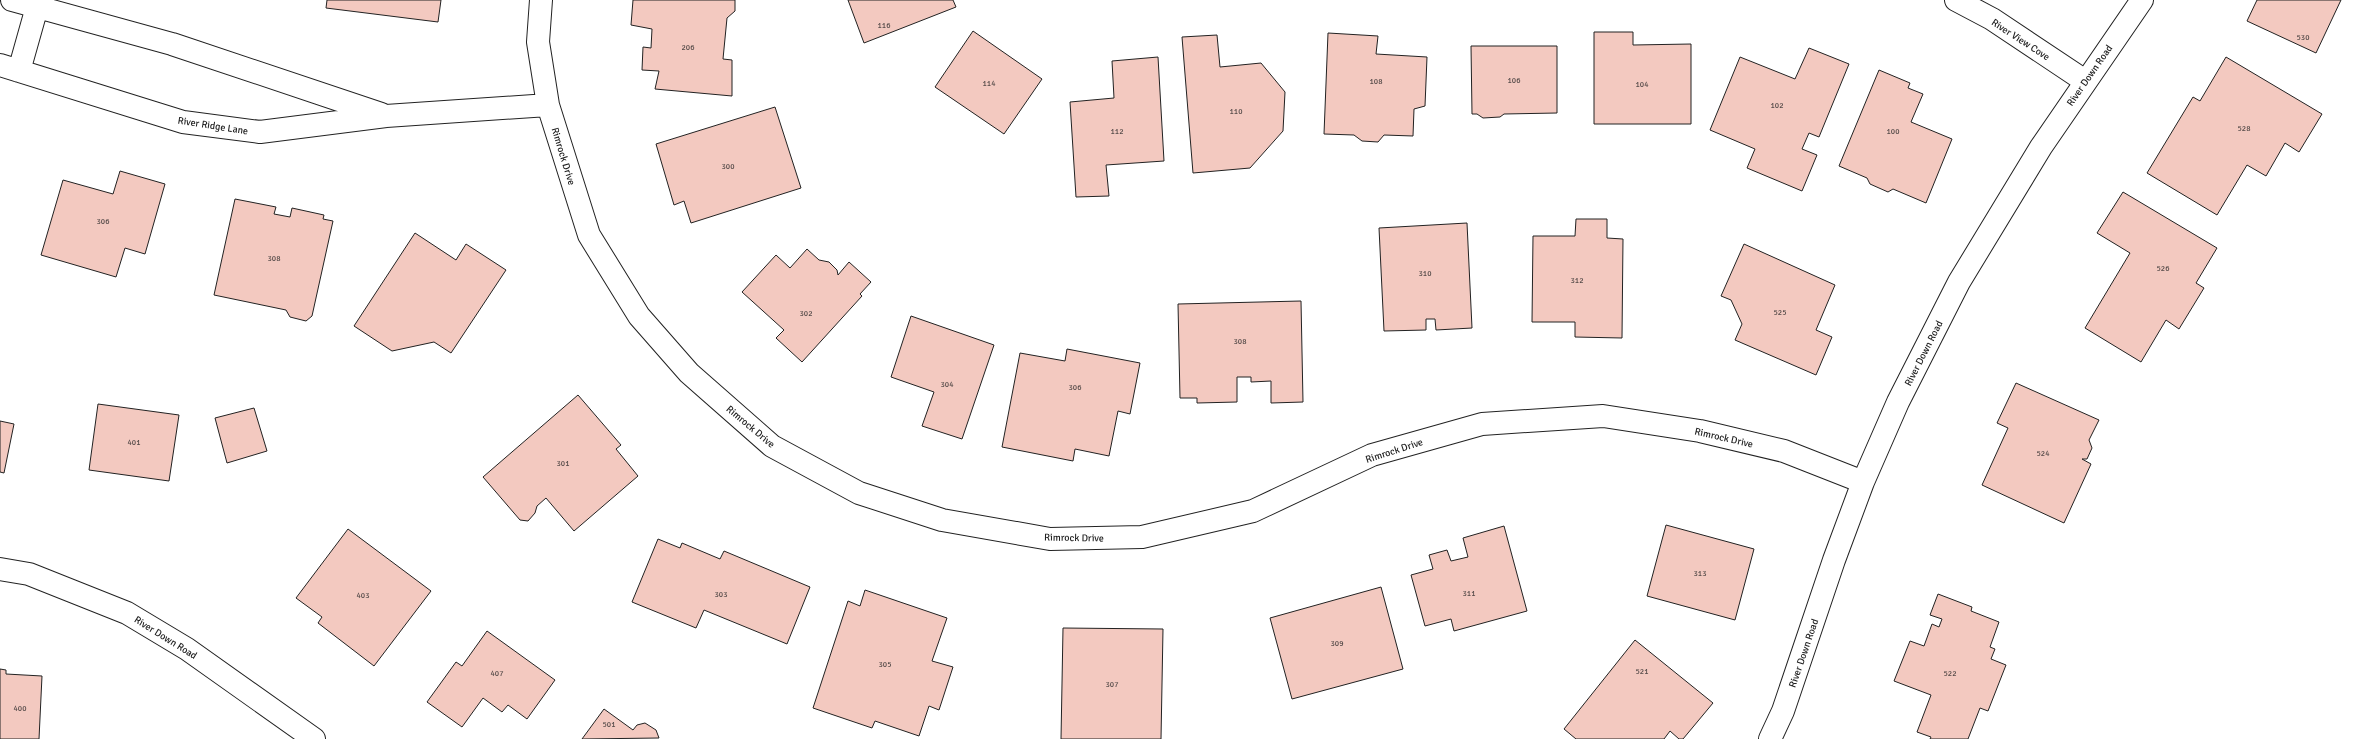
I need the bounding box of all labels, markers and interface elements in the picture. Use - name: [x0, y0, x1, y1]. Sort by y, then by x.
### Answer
- street label: River View Cove: [1989, 17, 2052, 63]
- house number: 116: [878, 20, 890, 30]
- house number: 530: [2297, 32, 2309, 42]
- house number: 206: [682, 42, 694, 52]
- street label: River Down Road: [2064, 43, 2115, 108]
- house number: 106: [1508, 75, 1520, 85]
- house number: 108: [1370, 76, 1382, 86]
- house number: 114: [983, 78, 996, 88]
- house number: 104: [1636, 79, 1649, 89]
- house number: 102: [1771, 100, 1783, 110]
- house number: 110: [1230, 106, 1242, 116]
- street label: River Ridge Lane: [177, 115, 249, 137]
- house number: 528: [2238, 123, 2250, 133]
- street label: Rimrock Drive: [549, 126, 578, 187]
- house number: 112: [1111, 126, 1123, 136]
- house number: 100: [1887, 126, 1899, 136]
- house number: 300: [722, 161, 734, 171]
- house number: 306: [97, 216, 109, 226]
- house number: 308: [268, 253, 280, 263]
- house number: 526: [2157, 263, 2169, 273]
- house number: 310: [1419, 268, 1431, 278]
- house number: 312: [1571, 275, 1583, 285]
- house number: 525: [1774, 307, 1786, 317]
- house number: 302: [800, 308, 812, 318]
- street label: River Down Road: [1902, 319, 1946, 388]
- house number: 308: [1234, 336, 1246, 346]
- house number: 304: [941, 379, 954, 389]
- house number: 306: [1069, 382, 1081, 392]
- street label: Rimrock Drive: [724, 403, 777, 451]
- street label: Rimrock Drive: [1693, 425, 1754, 451]
- street label: Rimrock Drive: [1364, 436, 1425, 466]
- house number: 401: [128, 437, 140, 447]
- house number: 524: [2037, 448, 2050, 458]
- house number: 301: [557, 458, 569, 468]
- street label: Rimrock Drive: [1044, 531, 1104, 545]
- house number: 313: [1694, 568, 1706, 578]
- house number: 311: [1463, 588, 1475, 598]
- house number: 303: [715, 589, 727, 599]
- house number: 403: [357, 590, 369, 600]
- street label: River Down Road: [132, 614, 199, 662]
- street label: River Down Road: [1787, 617, 1821, 689]
- house number: 309: [1331, 638, 1343, 648]
- house number: 305: [879, 659, 891, 669]
- house number: 521: [1636, 666, 1648, 676]
- house number: 407: [491, 668, 503, 678]
- house number: 522: [1944, 668, 1956, 678]
- house number: 307: [1106, 679, 1118, 689]
- house number: 400: [14, 703, 26, 713]
- house number: 501: [603, 719, 615, 729]

